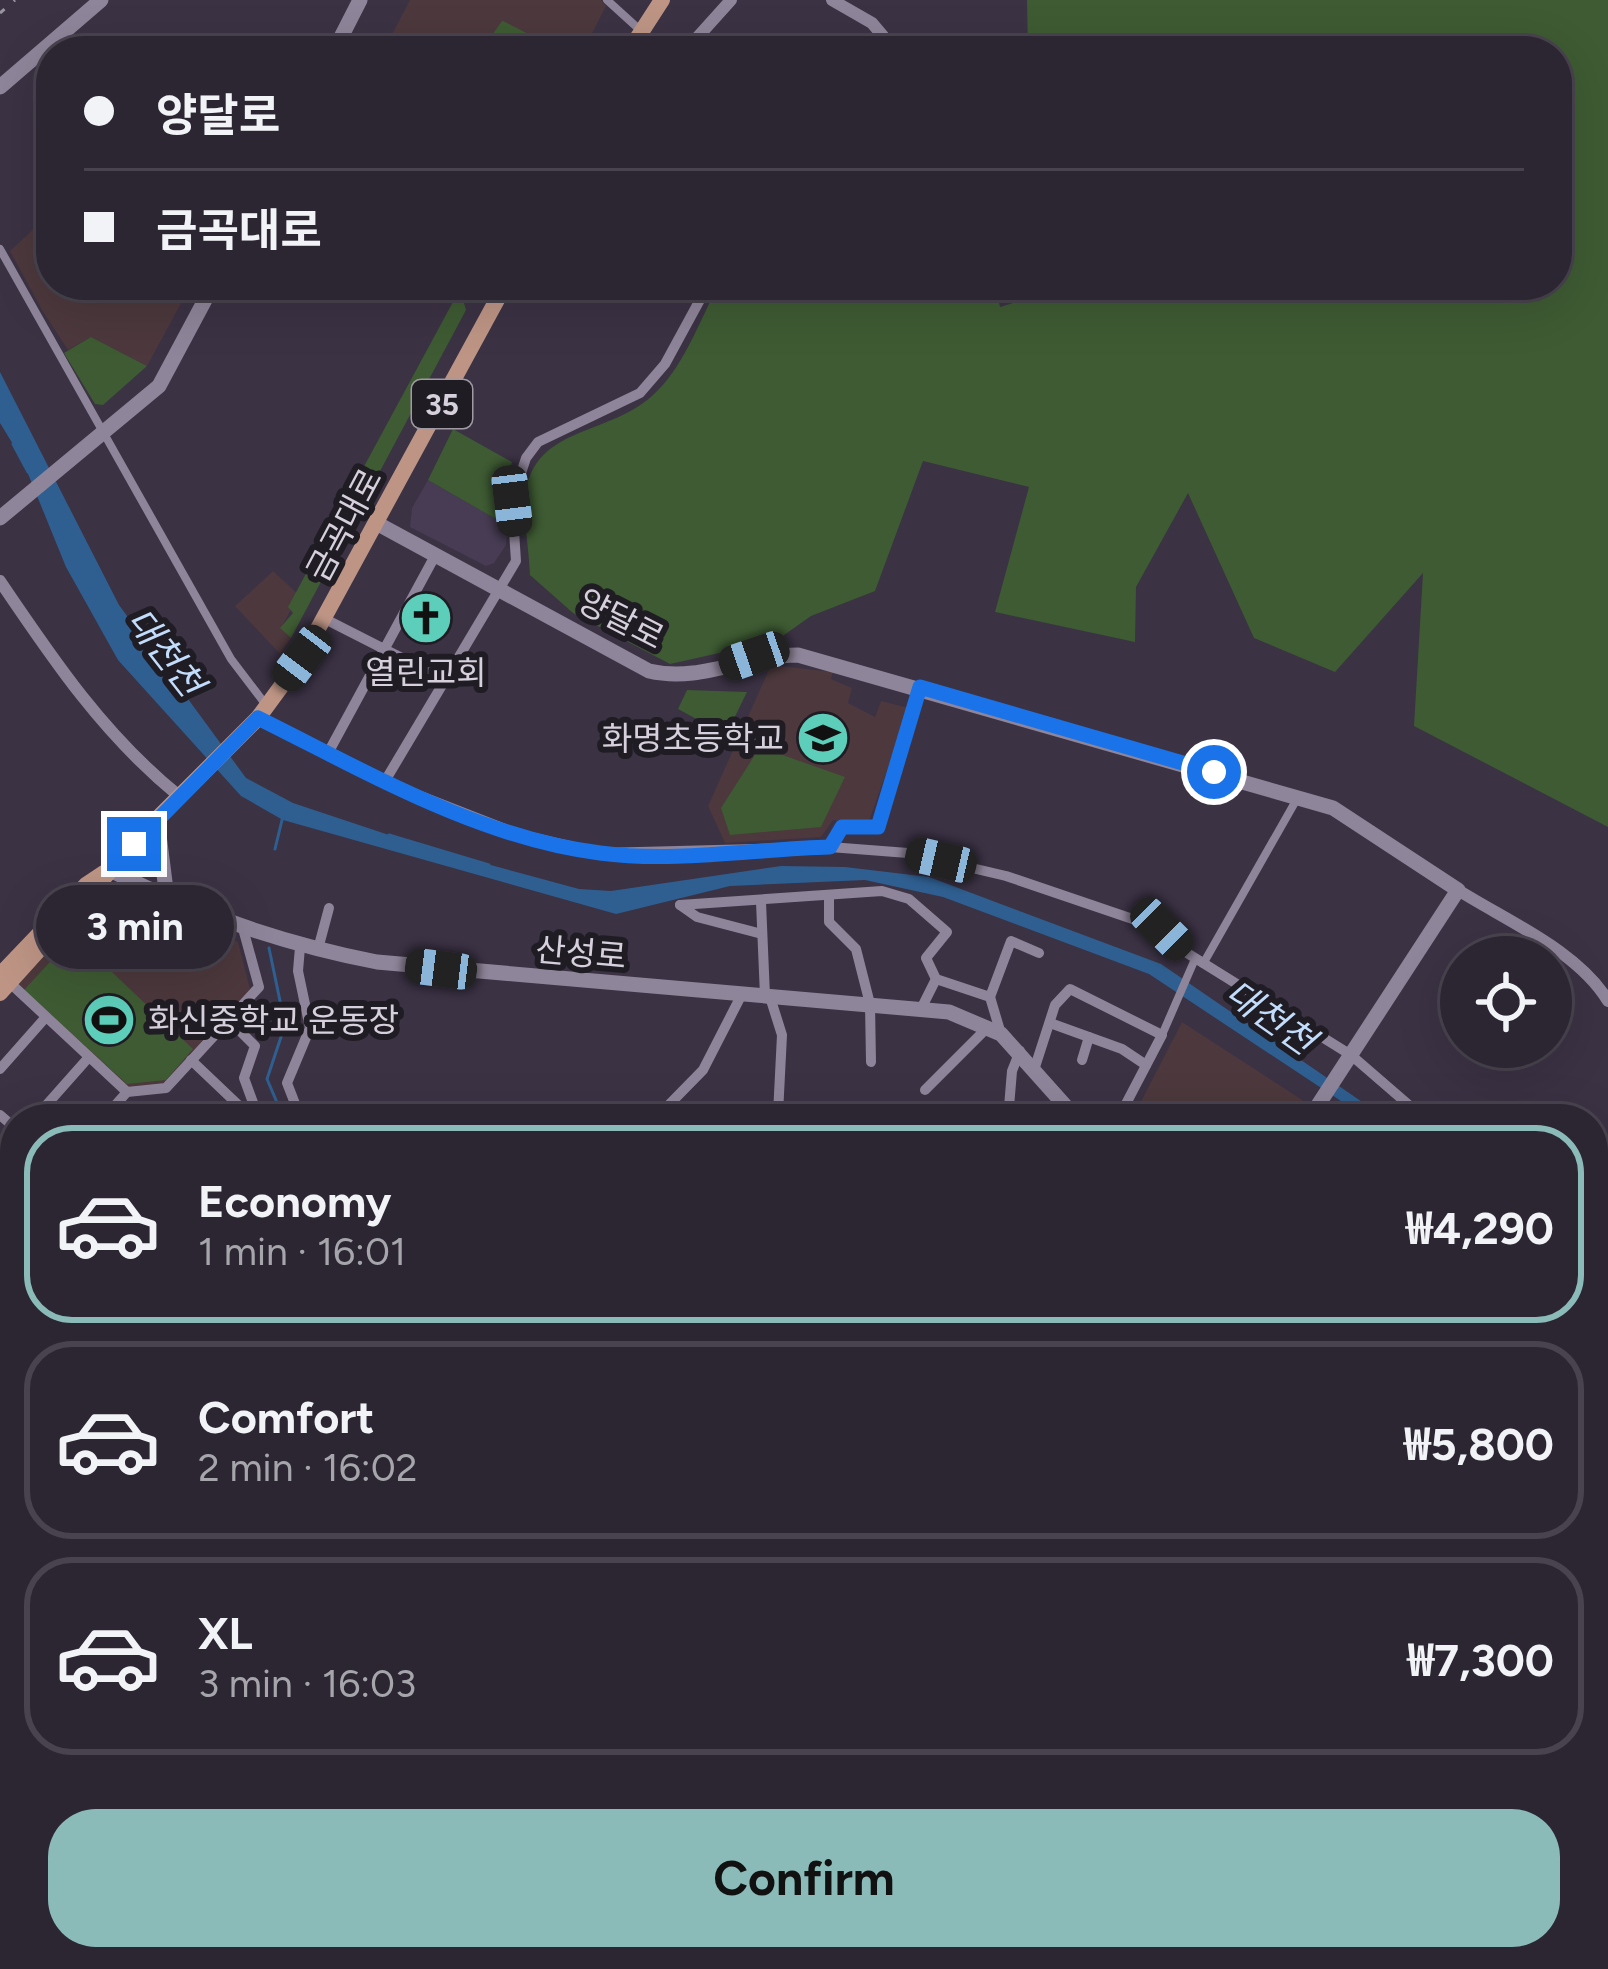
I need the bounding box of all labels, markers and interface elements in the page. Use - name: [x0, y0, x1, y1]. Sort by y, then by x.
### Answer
- text: 양달로: [156, 88, 280, 142]
- text: 금곡대로: [156, 203, 322, 257]
- road number: 35: [412, 380, 472, 428]
- street label: 금곡대로: [298, 462, 390, 588]
- car: [490, 463, 534, 539]
- street label: 양달로: [572, 581, 670, 657]
- church icon: 열린교회: [398, 590, 454, 646]
- water label: 대천천: [117, 600, 215, 707]
- car: [266, 618, 338, 698]
- car: [714, 627, 794, 685]
- place label: 열린교회: [365, 653, 487, 692]
- school or university icon: 화명초등학교: [795, 710, 851, 766]
- place label: 화명초등학교: [602, 719, 784, 758]
- route start: [1187, 745, 1241, 799]
- route end: [107, 817, 161, 871]
- car: [902, 834, 980, 886]
- callout: 3 min: [35, 886, 233, 970]
- car: [1124, 891, 1200, 967]
- text: 3 min: [86, 903, 184, 950]
- street label: 산성로: [534, 930, 628, 976]
- map controls: [1440, 936, 1572, 1068]
- button: locate: [1440, 936, 1572, 1068]
- car: [403, 947, 479, 991]
- water label: 대천천: [1217, 971, 1326, 1065]
- sports icon: 화신중학교 운동장: [81, 992, 137, 1048]
- place label: 화신중학교 운동장: [148, 1001, 399, 1040]
- icon: car: [54, 1170, 162, 1278]
- text: Economy: [198, 1174, 391, 1228]
- text: ₩4,290: [1406, 1201, 1554, 1255]
- text: 1 min · 16:01: [198, 1228, 406, 1275]
- icon: car: [54, 1386, 162, 1494]
- text: Comfort: [198, 1390, 374, 1444]
- text: ₩5,800: [1404, 1417, 1554, 1471]
- text: 2 min · 16:02: [198, 1444, 417, 1491]
- icon: car: [54, 1602, 162, 1710]
- text: XL: [198, 1606, 253, 1660]
- text: ₩7,300: [1408, 1633, 1554, 1687]
- text: 3 min · 16:03: [198, 1660, 416, 1707]
- button: Confirm: [48, 1809, 1560, 1947]

